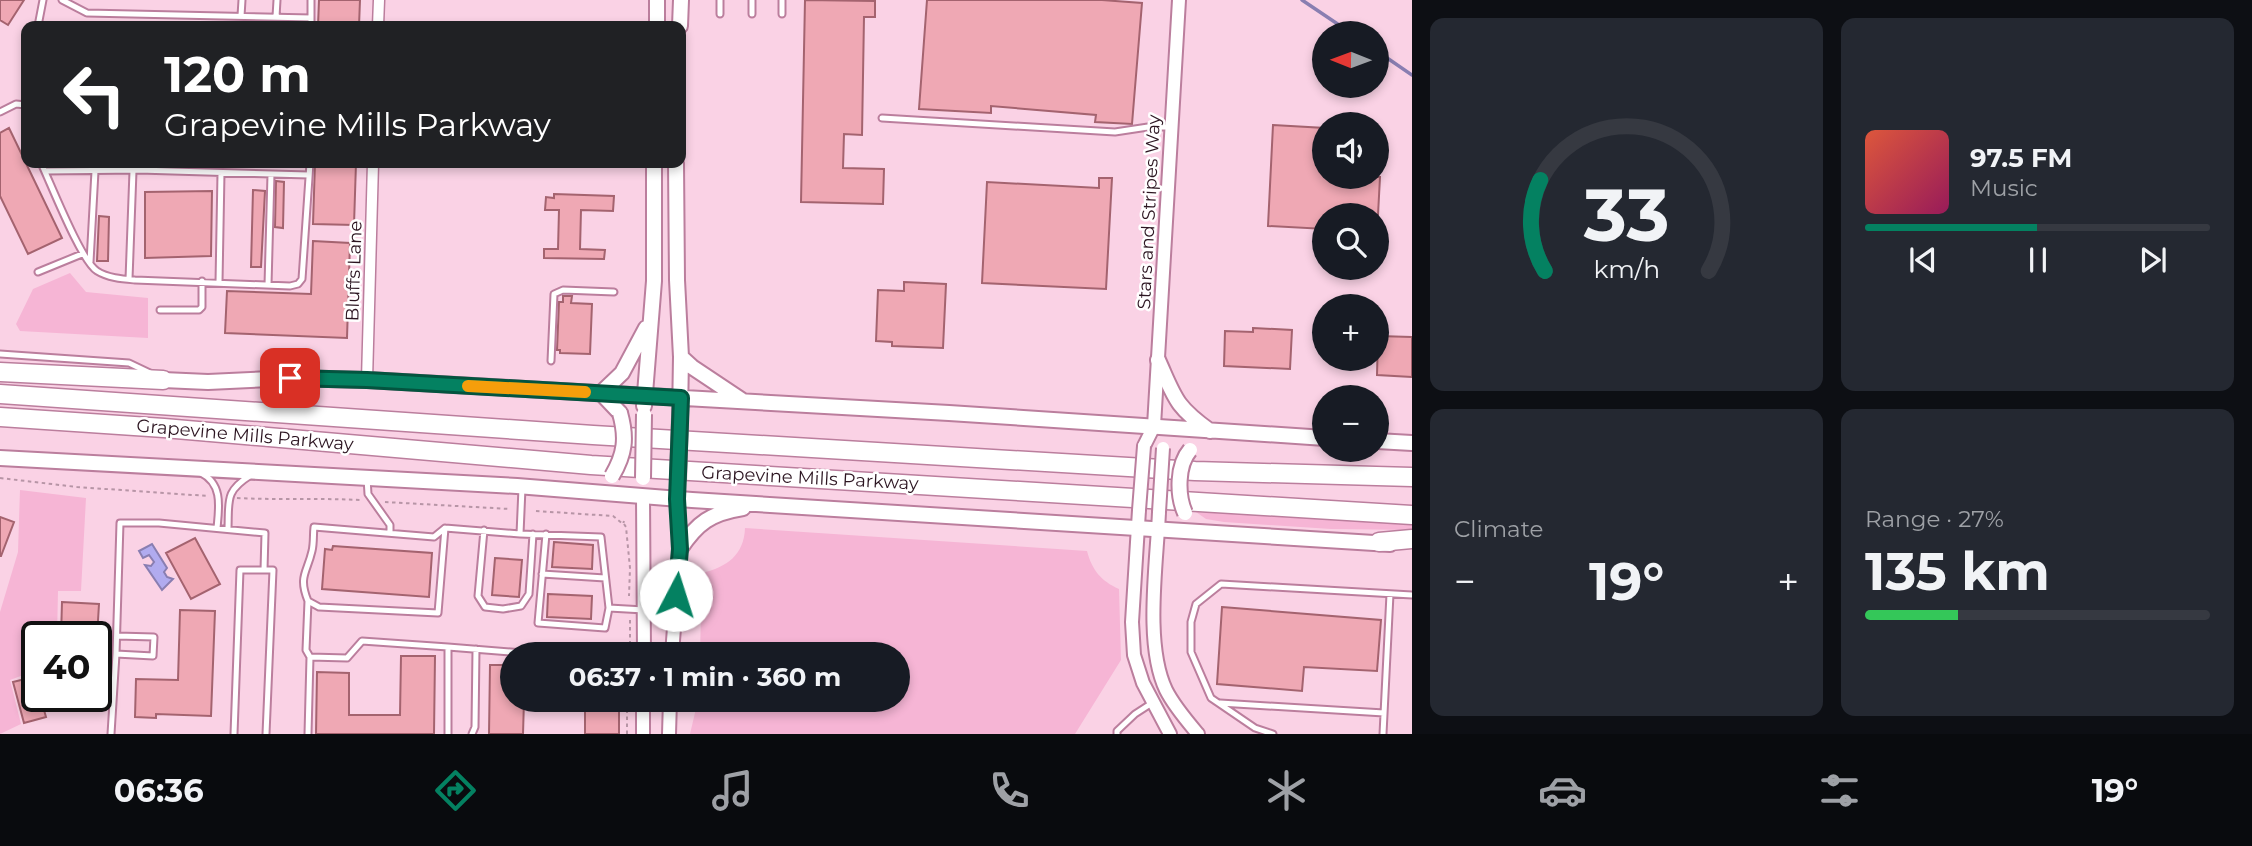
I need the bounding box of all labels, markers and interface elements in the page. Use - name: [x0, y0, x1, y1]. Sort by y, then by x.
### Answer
- north arrow: [1312, 21, 1390, 98]
- map controls: [1312, 21, 1389, 462]
- text: 120 m: [164, 45, 311, 104]
- icon: left: [49, 49, 140, 140]
- text: Grapevine Mills Parkway: [164, 105, 551, 144]
- button: sound: [1312, 112, 1389, 189]
- street label: Stars and Stripes Way: [1133, 114, 1165, 310]
- text: 97.5 FM: [1970, 142, 2072, 174]
- text: 33: [1583, 171, 1669, 259]
- text: Music: [1970, 174, 2038, 202]
- button: search: [1312, 203, 1389, 280]
- street label: Bluffs Lane: [341, 220, 367, 322]
- icon: previous: [1904, 241, 1942, 279]
- icon: pause: [2019, 241, 2057, 279]
- icon: next: [2134, 241, 2172, 279]
- text: km/h: [1593, 254, 1660, 284]
- button: +: [1312, 294, 1389, 371]
- pin: [260, 348, 320, 408]
- icon: arrive: [271, 359, 309, 397]
- button: −: [1312, 385, 1389, 462]
- street label: Grapevine Mills Parkway: [136, 415, 355, 455]
- street label: Grapevine Mills Parkway: [701, 461, 919, 495]
- text: Range · 27%: [1865, 505, 2004, 533]
- text: Climate: [1454, 515, 1543, 543]
- text: 135 km: [1865, 540, 2050, 603]
- text: 19°: [1589, 550, 1664, 613]
- position arrow: [639, 558, 713, 632]
- text: −: [1454, 558, 1476, 605]
- text: +: [1777, 558, 1799, 605]
- speed limit sign: 40: [21, 621, 112, 712]
- text: 06:37 · 1 min · 360 m: [569, 661, 841, 693]
- icon: directions: [431, 766, 480, 815]
- icon: music: [708, 766, 757, 815]
- icon: phone: [985, 766, 1034, 815]
- icon: climate: [1262, 766, 1311, 815]
- icon: car: [1538, 766, 1587, 815]
- icon: filters: [1815, 766, 1864, 815]
- text: 06:36: [114, 771, 204, 810]
- text: 19°: [2092, 771, 2138, 810]

